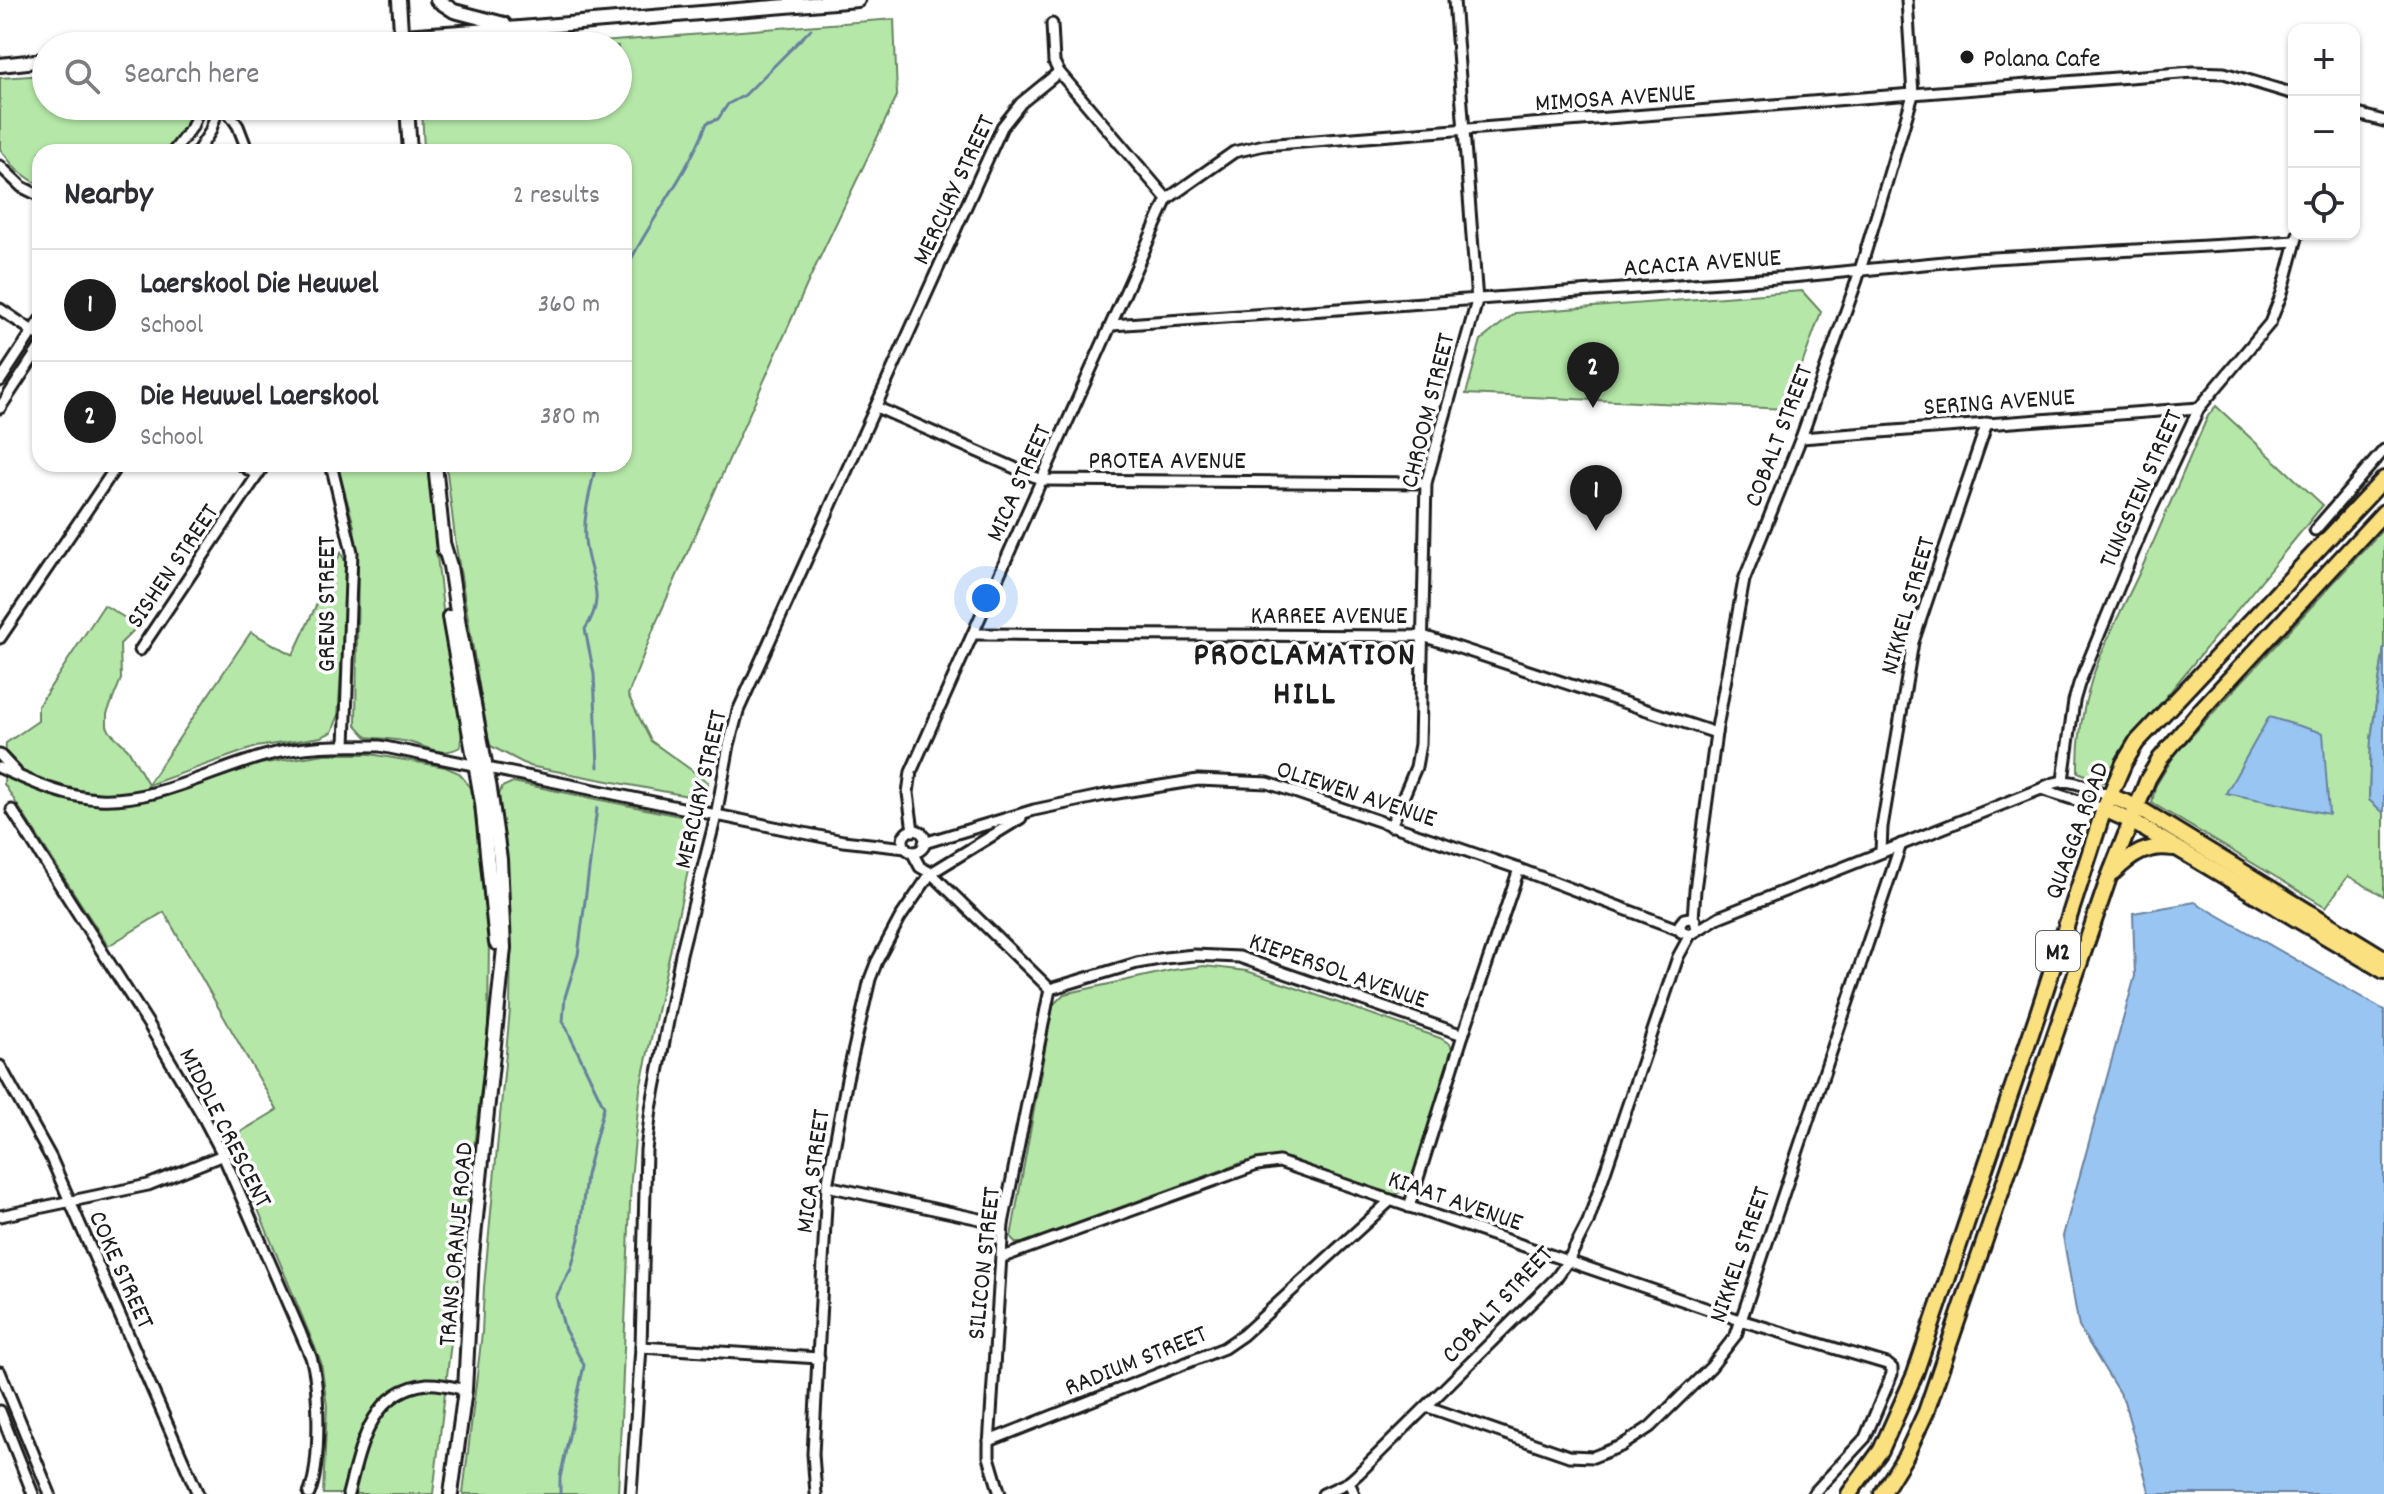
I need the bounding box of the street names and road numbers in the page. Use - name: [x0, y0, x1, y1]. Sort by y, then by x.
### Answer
- street label: MIMOSA AVENUE: [1534, 75, 1697, 124]
- street label: MERCURY STREET: [904, 109, 1006, 272]
- street label: ACACIA AVENUE: [1622, 241, 1783, 288]
- street label: CHROOM STREET: [1392, 329, 1467, 492]
- street label: COBALT STREET: [1736, 359, 1825, 513]
- street label: SERING AVENUE: [1922, 380, 2076, 427]
- street label: TUNGSTEN STREET: [2091, 404, 2194, 575]
- street label: MICA STREET: [978, 418, 1063, 548]
- street label: PROTEA AVENUE: [1088, 444, 1246, 481]
- street label: SISHEN STREET: [118, 497, 230, 637]
- street label: NIKKEL STREET: [1872, 532, 1947, 679]
- street label: GRENS STREET: [310, 535, 347, 672]
- street label: KARREE AVENUE: [1251, 599, 1408, 636]
- street label: MERCURY STREET: [666, 706, 739, 873]
- street label: OLIEWEN AVENUE: [1271, 752, 1441, 839]
- street label: QUAGGA ROAD: [2036, 757, 2120, 905]
- street label: KIEPERSOL AVENUE: [1244, 924, 1432, 1020]
- road number: M2: [2036, 931, 2080, 971]
- street label: MIDDLE CRESCENT: [168, 1042, 280, 1216]
- street label: MICA STREET: [787, 1107, 842, 1236]
- street label: TRANS ORANJE ROAD: [430, 1141, 485, 1348]
- street label: KIAAT AVENUE: [1382, 1162, 1527, 1243]
- street label: NIKKEL STREET: [1701, 1181, 1782, 1328]
- street label: SILICON STREET: [959, 1185, 1012, 1342]
- street label: COKE STREET: [77, 1205, 163, 1336]
- street label: COBALT STREET: [1434, 1238, 1564, 1373]
- street label: RADIUM STREET: [1060, 1317, 1214, 1408]

